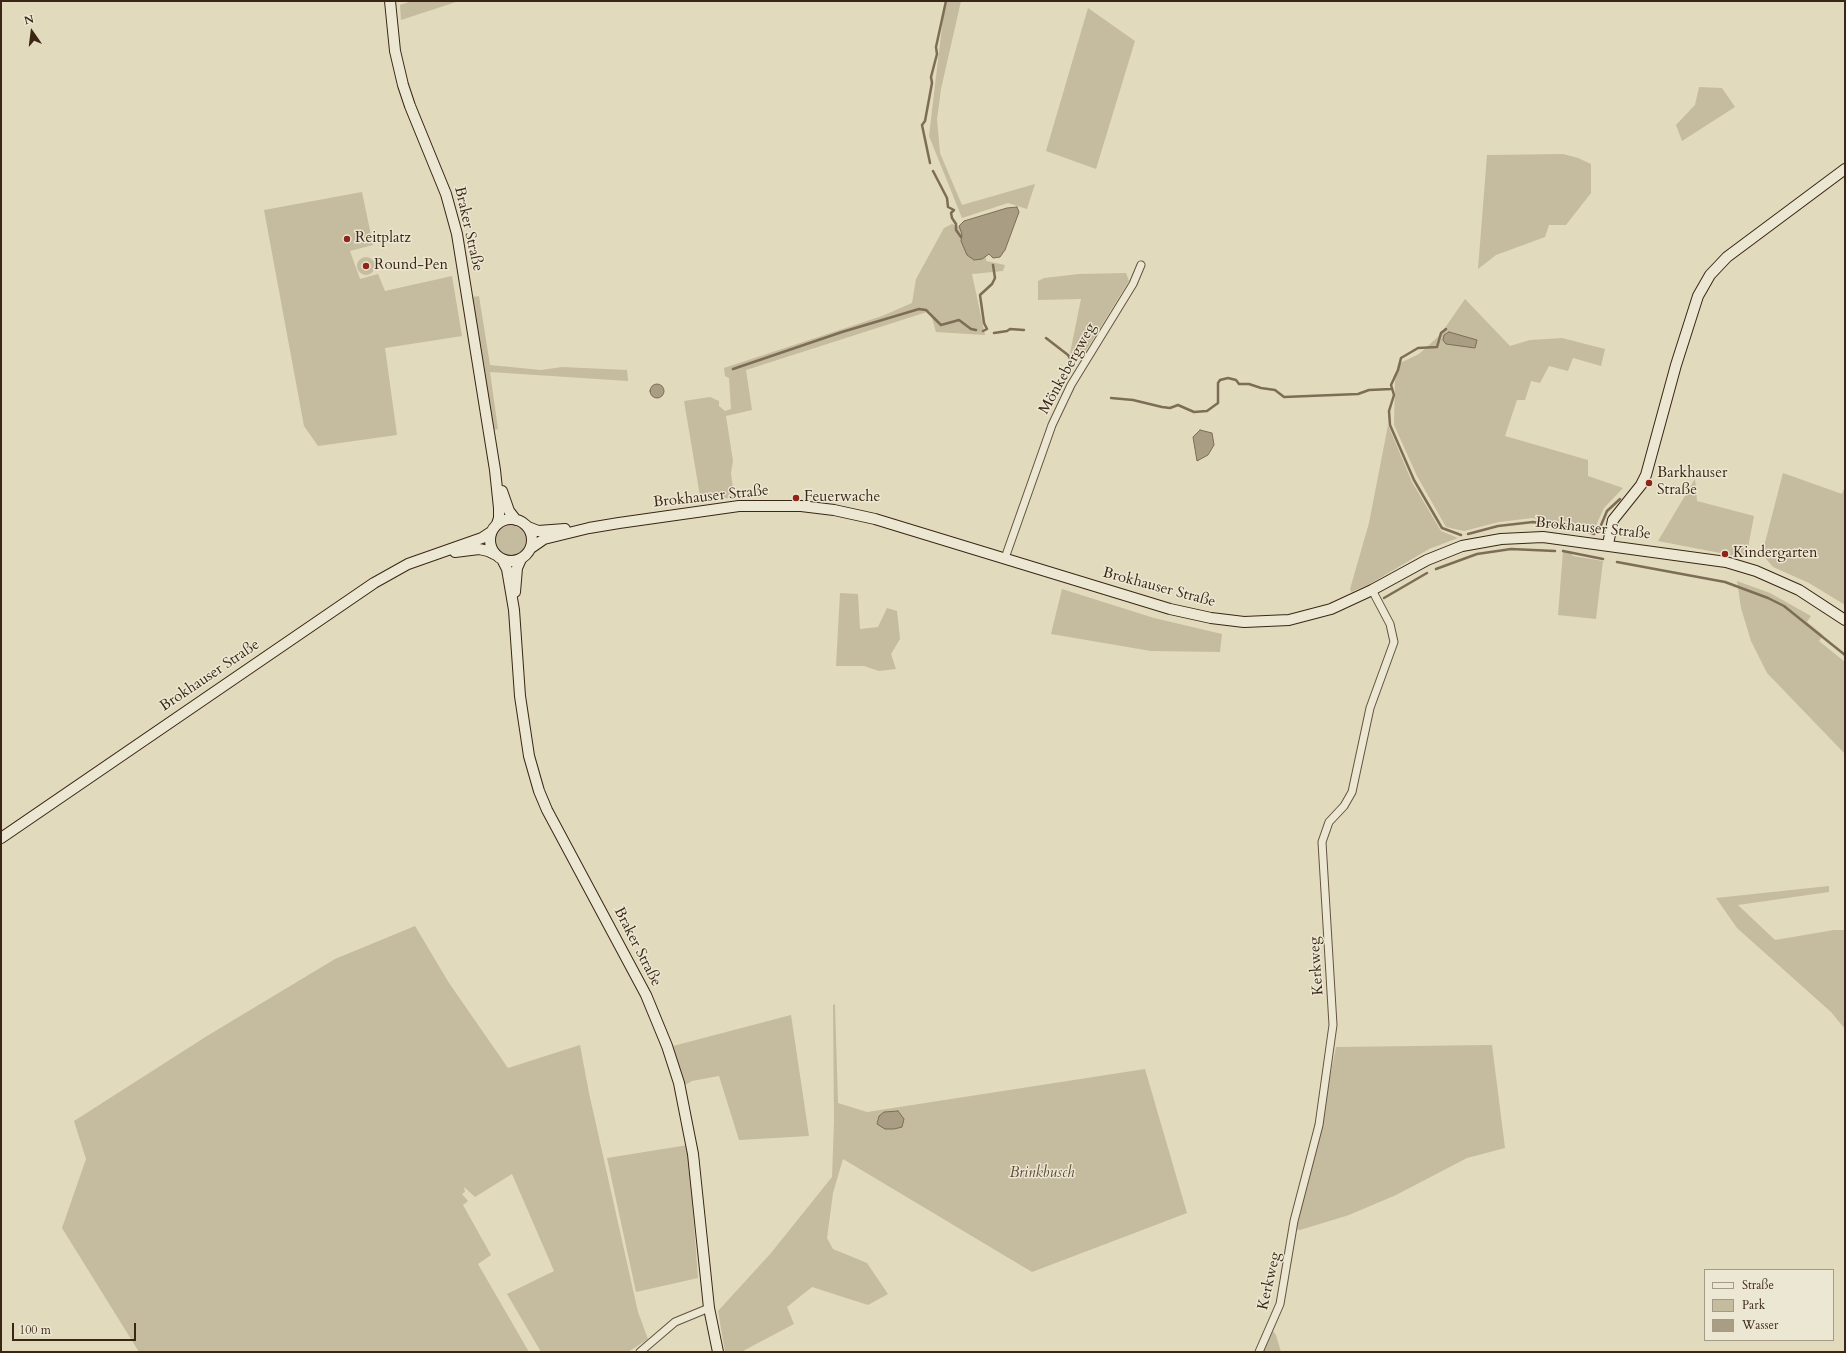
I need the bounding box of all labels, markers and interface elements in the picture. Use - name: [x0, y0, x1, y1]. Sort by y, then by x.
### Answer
- text: N: [23, 11, 35, 28]
- north arrow: [12, 12, 52, 52]
- street label: Braker Straße: [450, 185, 486, 273]
- place label: Reitplatz: [355, 230, 411, 248]
- marker: Reitplatz: [342, 234, 352, 244]
- place label: Round-Pen: [374, 257, 448, 275]
- marker: Round-Pen: [361, 261, 371, 271]
- street label: Mönkebergweg: [1036, 320, 1100, 418]
- place label: Barkhauser Straße: [1657, 465, 1727, 500]
- marker: Barkhauser Straße: [1644, 478, 1654, 488]
- street label: Brokhauser Straße: [652, 482, 770, 512]
- place label: Feuerwache: [804, 489, 880, 507]
- marker: Feuerwache: [791, 493, 801, 503]
- street label: Brokhauser Straße: [1534, 514, 1652, 544]
- place label: Kindergarten: [1733, 545, 1818, 563]
- marker: Kindergarten: [1720, 549, 1730, 559]
- street label: Brokhauser Straße: [1101, 564, 1217, 612]
- street label: Brokhauser Straße: [157, 636, 263, 716]
- street label: Braker Straße: [609, 904, 665, 990]
- street label: Kerkweg: [1306, 936, 1328, 996]
- park label: Brinkbusch: [1010, 1165, 1074, 1183]
- street label: Kerkweg: [1255, 1250, 1285, 1312]
- legend: [1704, 1269, 1834, 1341]
- text: Straße: [1742, 1277, 1774, 1293]
- text: Park: [1742, 1297, 1765, 1313]
- scale bar: [14, 1315, 138, 1341]
- text: Wasser: [1742, 1317, 1778, 1333]
- text: 100 m: [19, 1322, 51, 1338]

